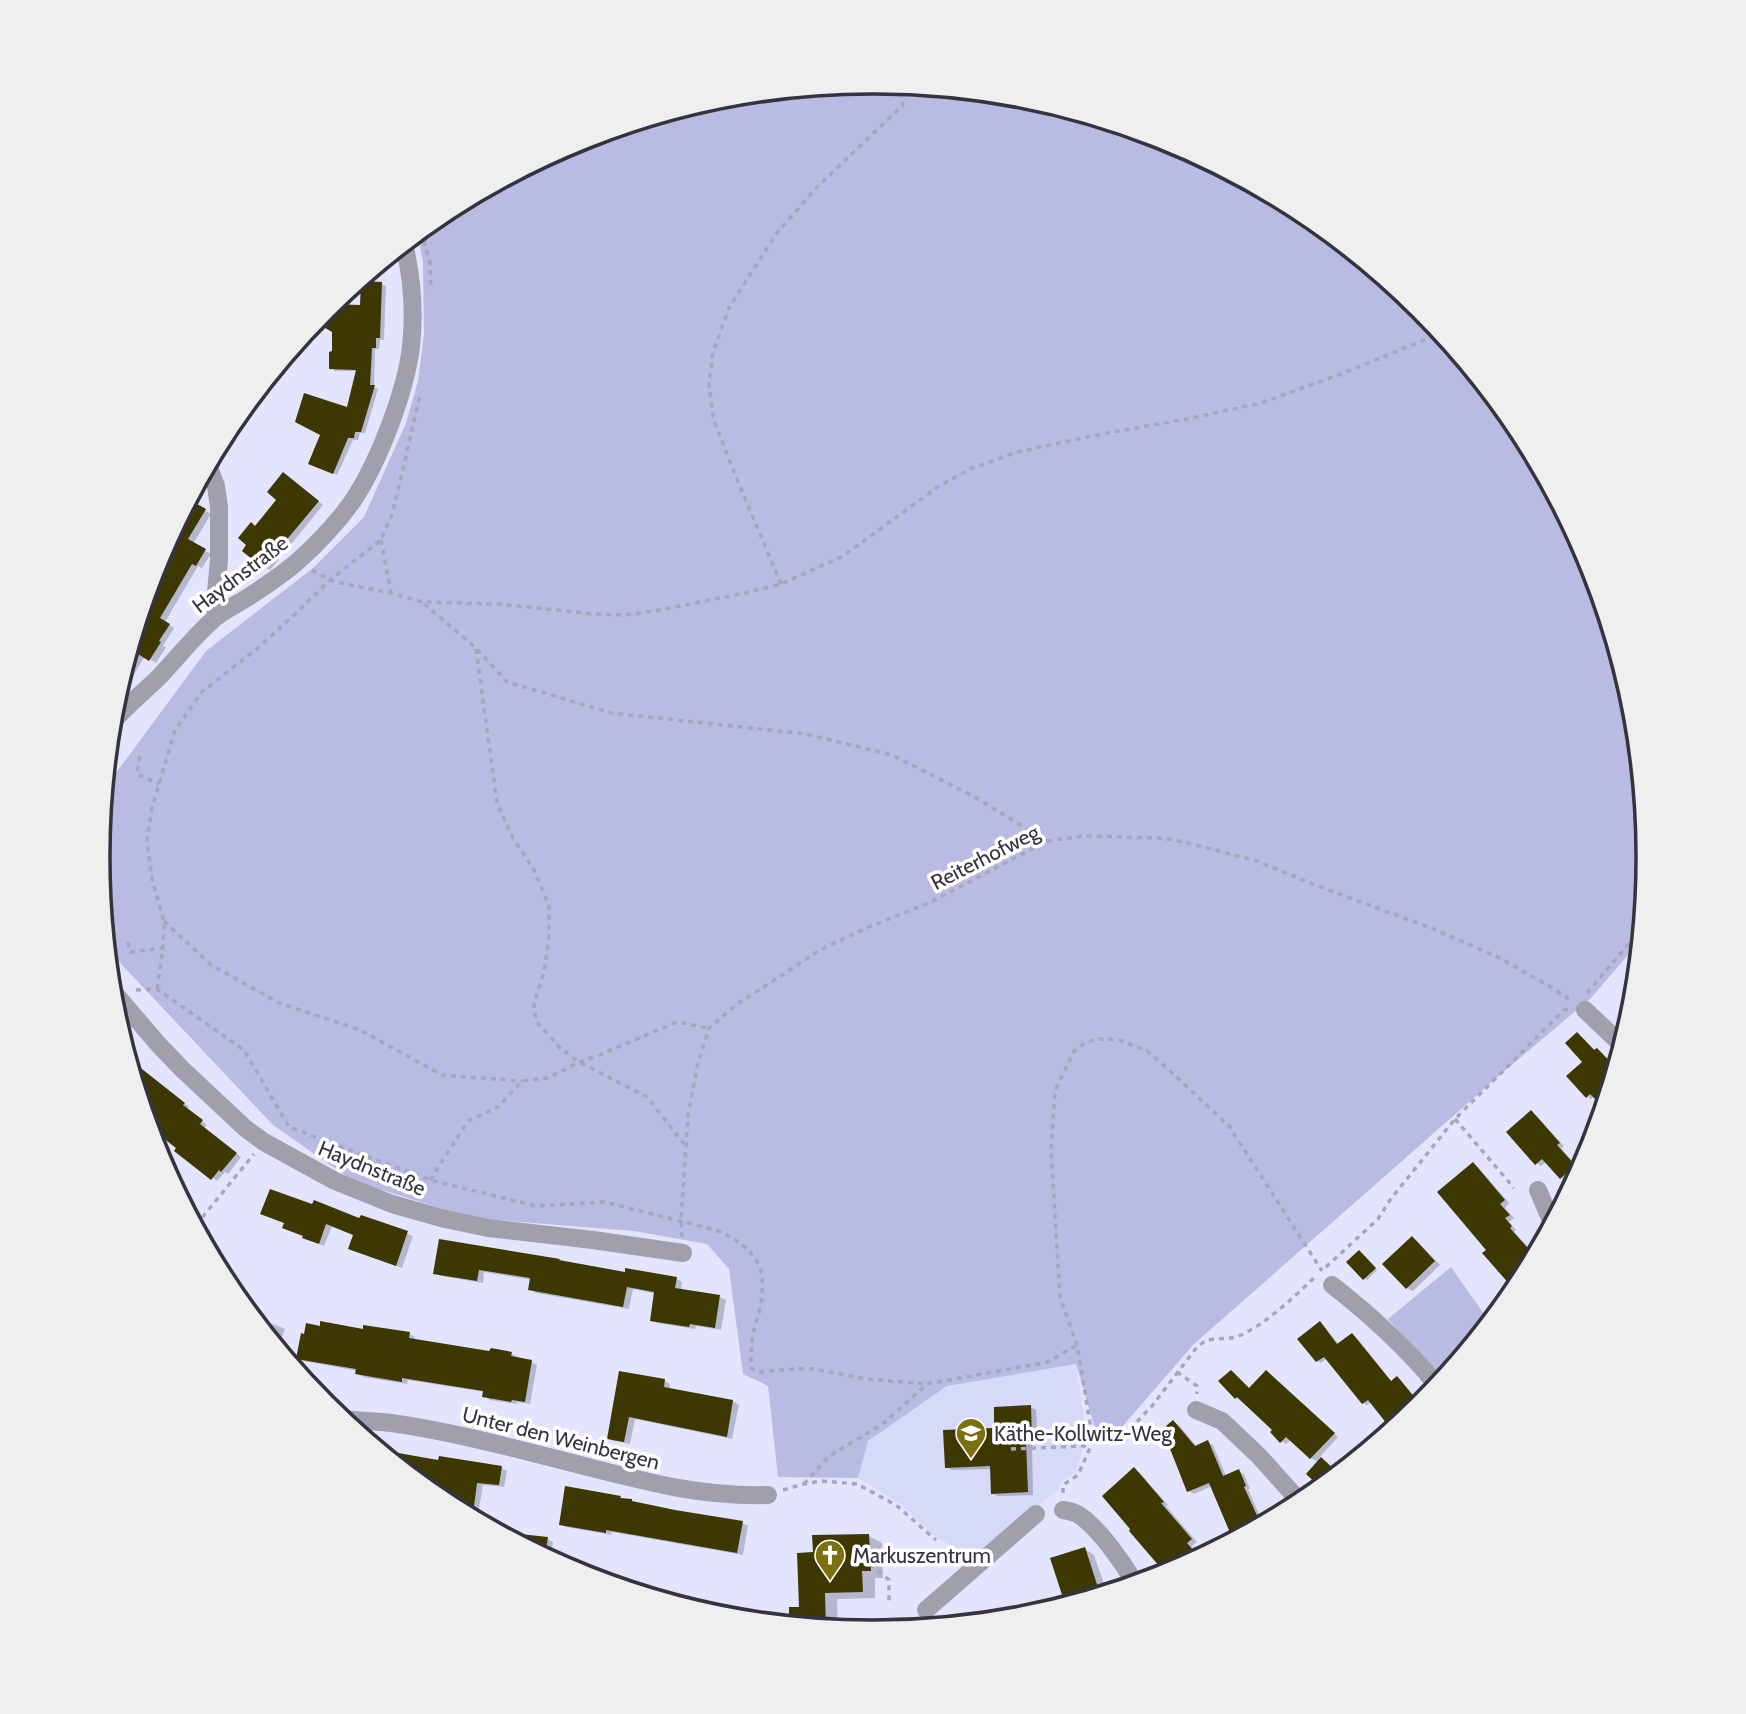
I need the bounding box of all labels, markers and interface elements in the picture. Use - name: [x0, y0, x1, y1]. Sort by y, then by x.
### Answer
- street label: Haydnstraße: [187, 530, 293, 618]
- street label: Reiterhofweg: [927, 819, 1044, 895]
- street label: Haydnstraße: [315, 1135, 429, 1201]
- street label: Unter den Weinbergen: [460, 1401, 662, 1475]
- school or university icon: Käthe-Kollwitz-Weg: [954, 1416, 988, 1460]
- place label: Käthe-Kollwitz-Weg: [994, 1421, 1172, 1446]
- church icon: Markuszentrum: [813, 1538, 847, 1582]
- place label: Markuszentrum: [853, 1543, 991, 1568]

